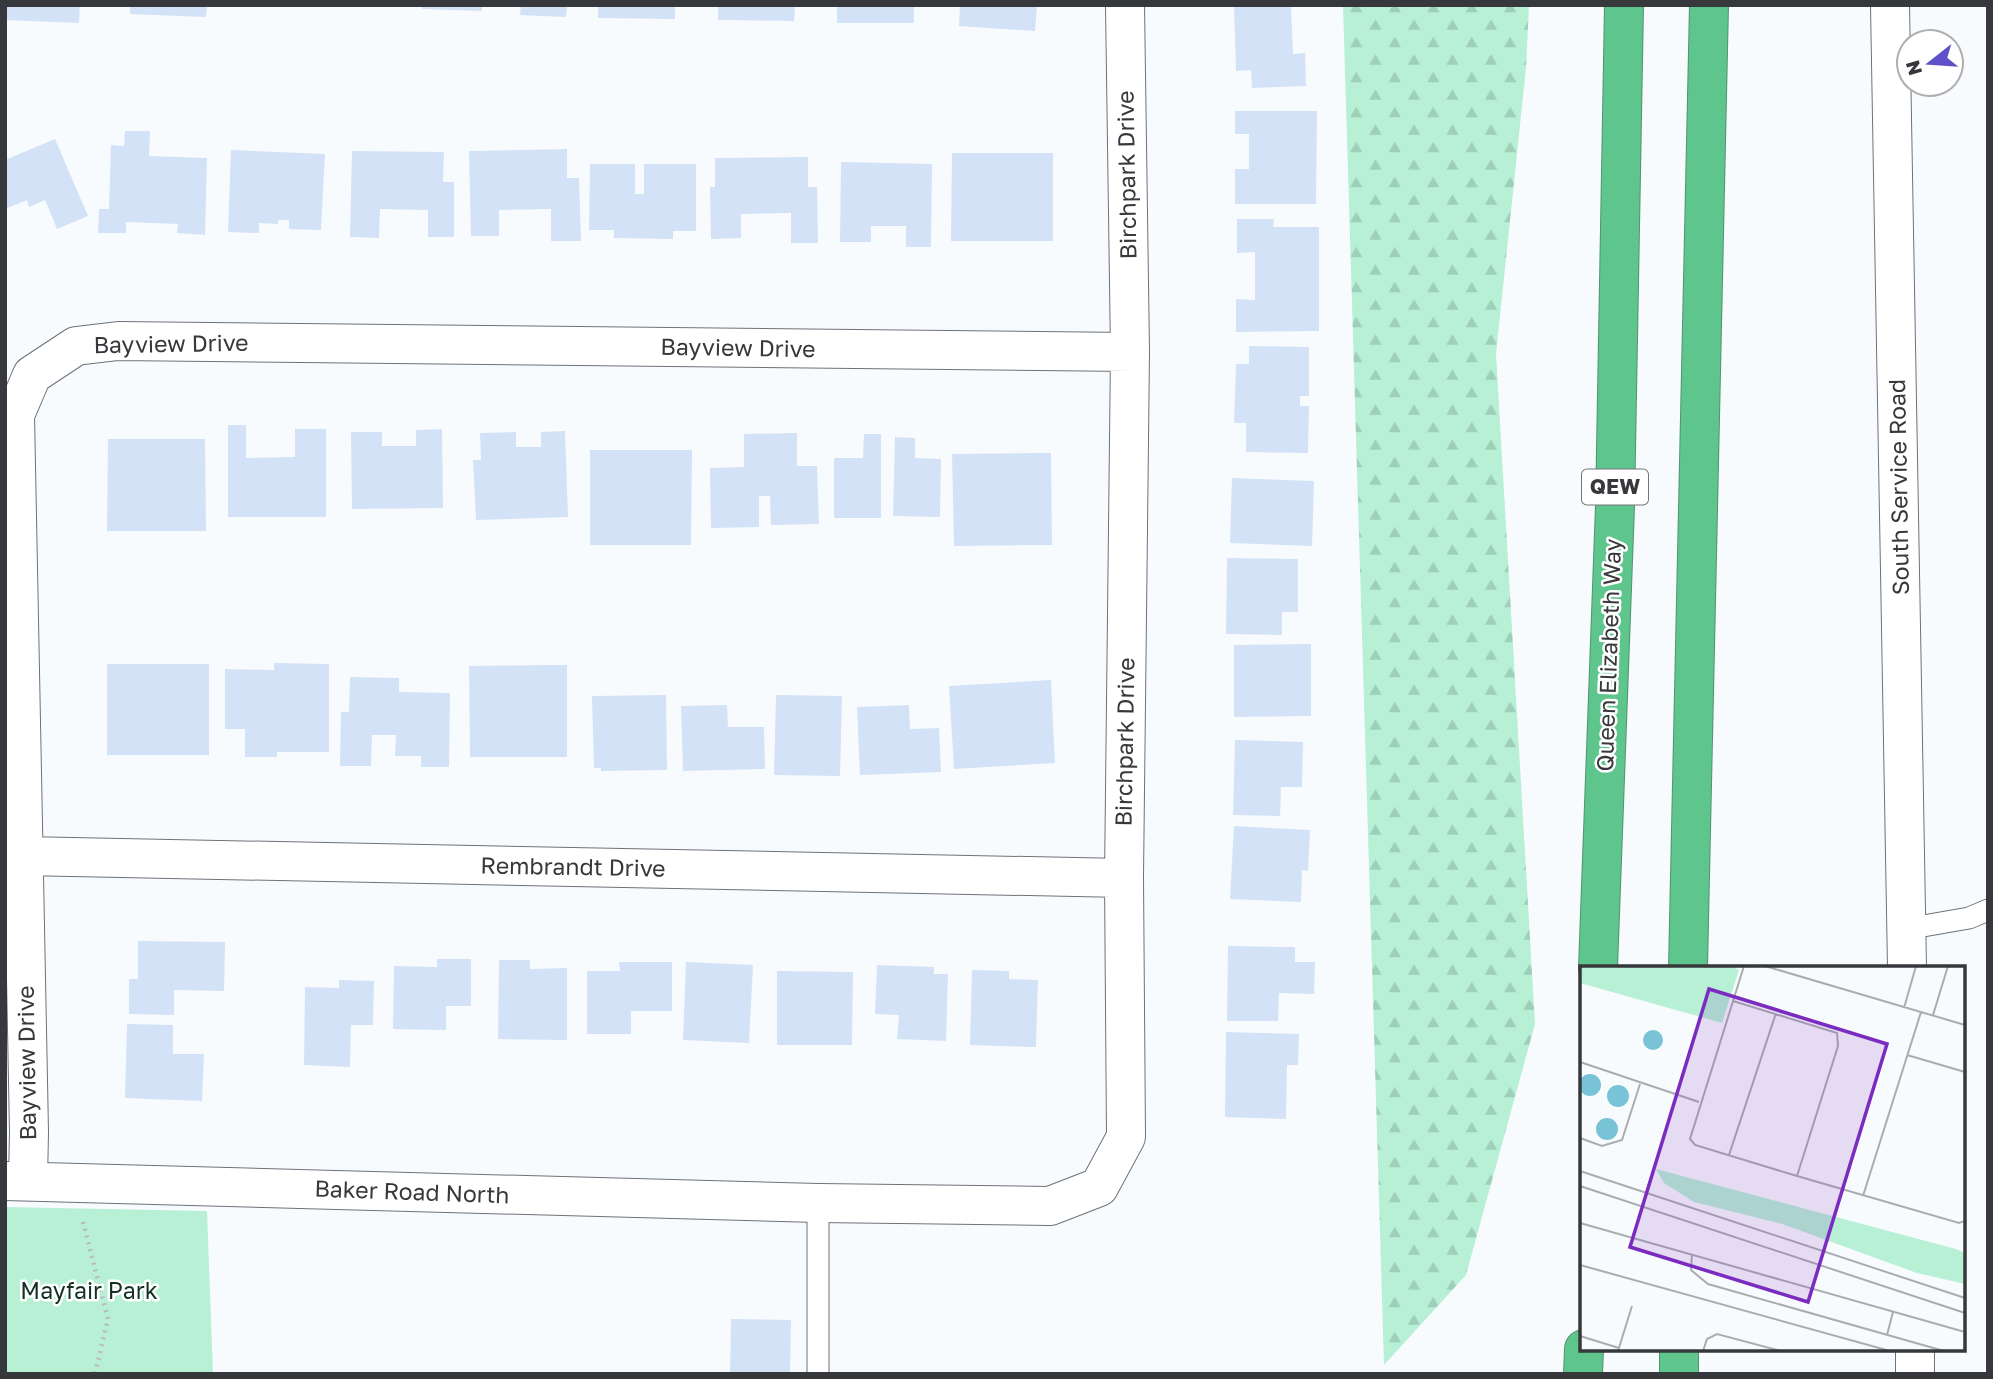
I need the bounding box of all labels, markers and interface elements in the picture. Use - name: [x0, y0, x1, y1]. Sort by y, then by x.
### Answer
- north arrow: [1895, 28, 1965, 98]
- text: N: [1900, 58, 1926, 78]
- street label: Birchpark Drive: [1111, 90, 1141, 260]
- street label: Bayview Drive: [93, 328, 249, 358]
- street label: Bayview Drive: [660, 332, 816, 362]
- street label: South Service Road: [1882, 379, 1914, 595]
- road number: QEW: [1582, 470, 1648, 504]
- street label: Queen Elizabeth Way: [1590, 538, 1626, 772]
- street label: Birchpark Drive: [1109, 657, 1139, 827]
- street label: Rembrandt Drive: [480, 850, 666, 882]
- inset map: [1580, 966, 1965, 1351]
- street label: Bayview Drive: [11, 985, 41, 1141]
- street label: Baker Road North: [314, 1174, 510, 1208]
- park label: Mayfair Park: [20, 1276, 158, 1304]

